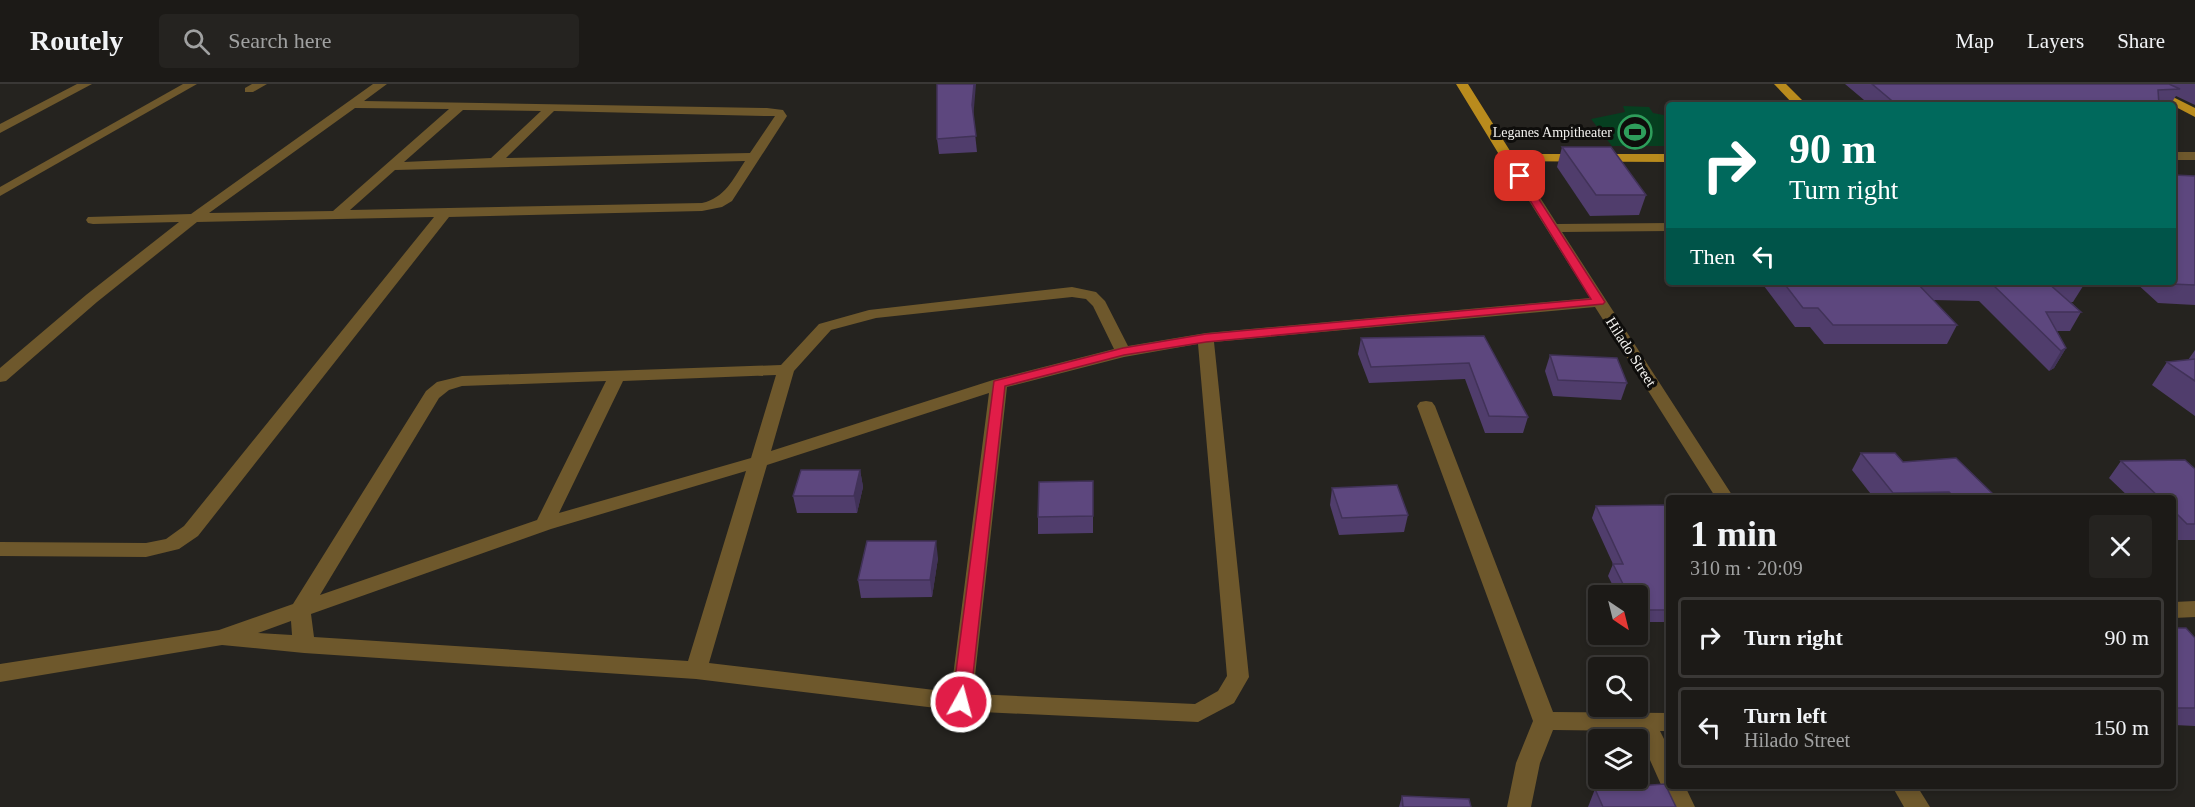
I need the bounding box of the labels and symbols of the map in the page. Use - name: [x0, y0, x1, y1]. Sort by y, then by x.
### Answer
- sports icon: Leganes Ampitheater: [1617, 114, 1653, 150]
- place label: Leganes Ampitheater: [1493, 125, 1612, 140]
- pin: [1494, 150, 1545, 201]
- street label: Hilado Street: [1603, 314, 1660, 390]
- north arrow: [1588, 585, 1648, 645]
- position arrow: [929, 670, 993, 734]

